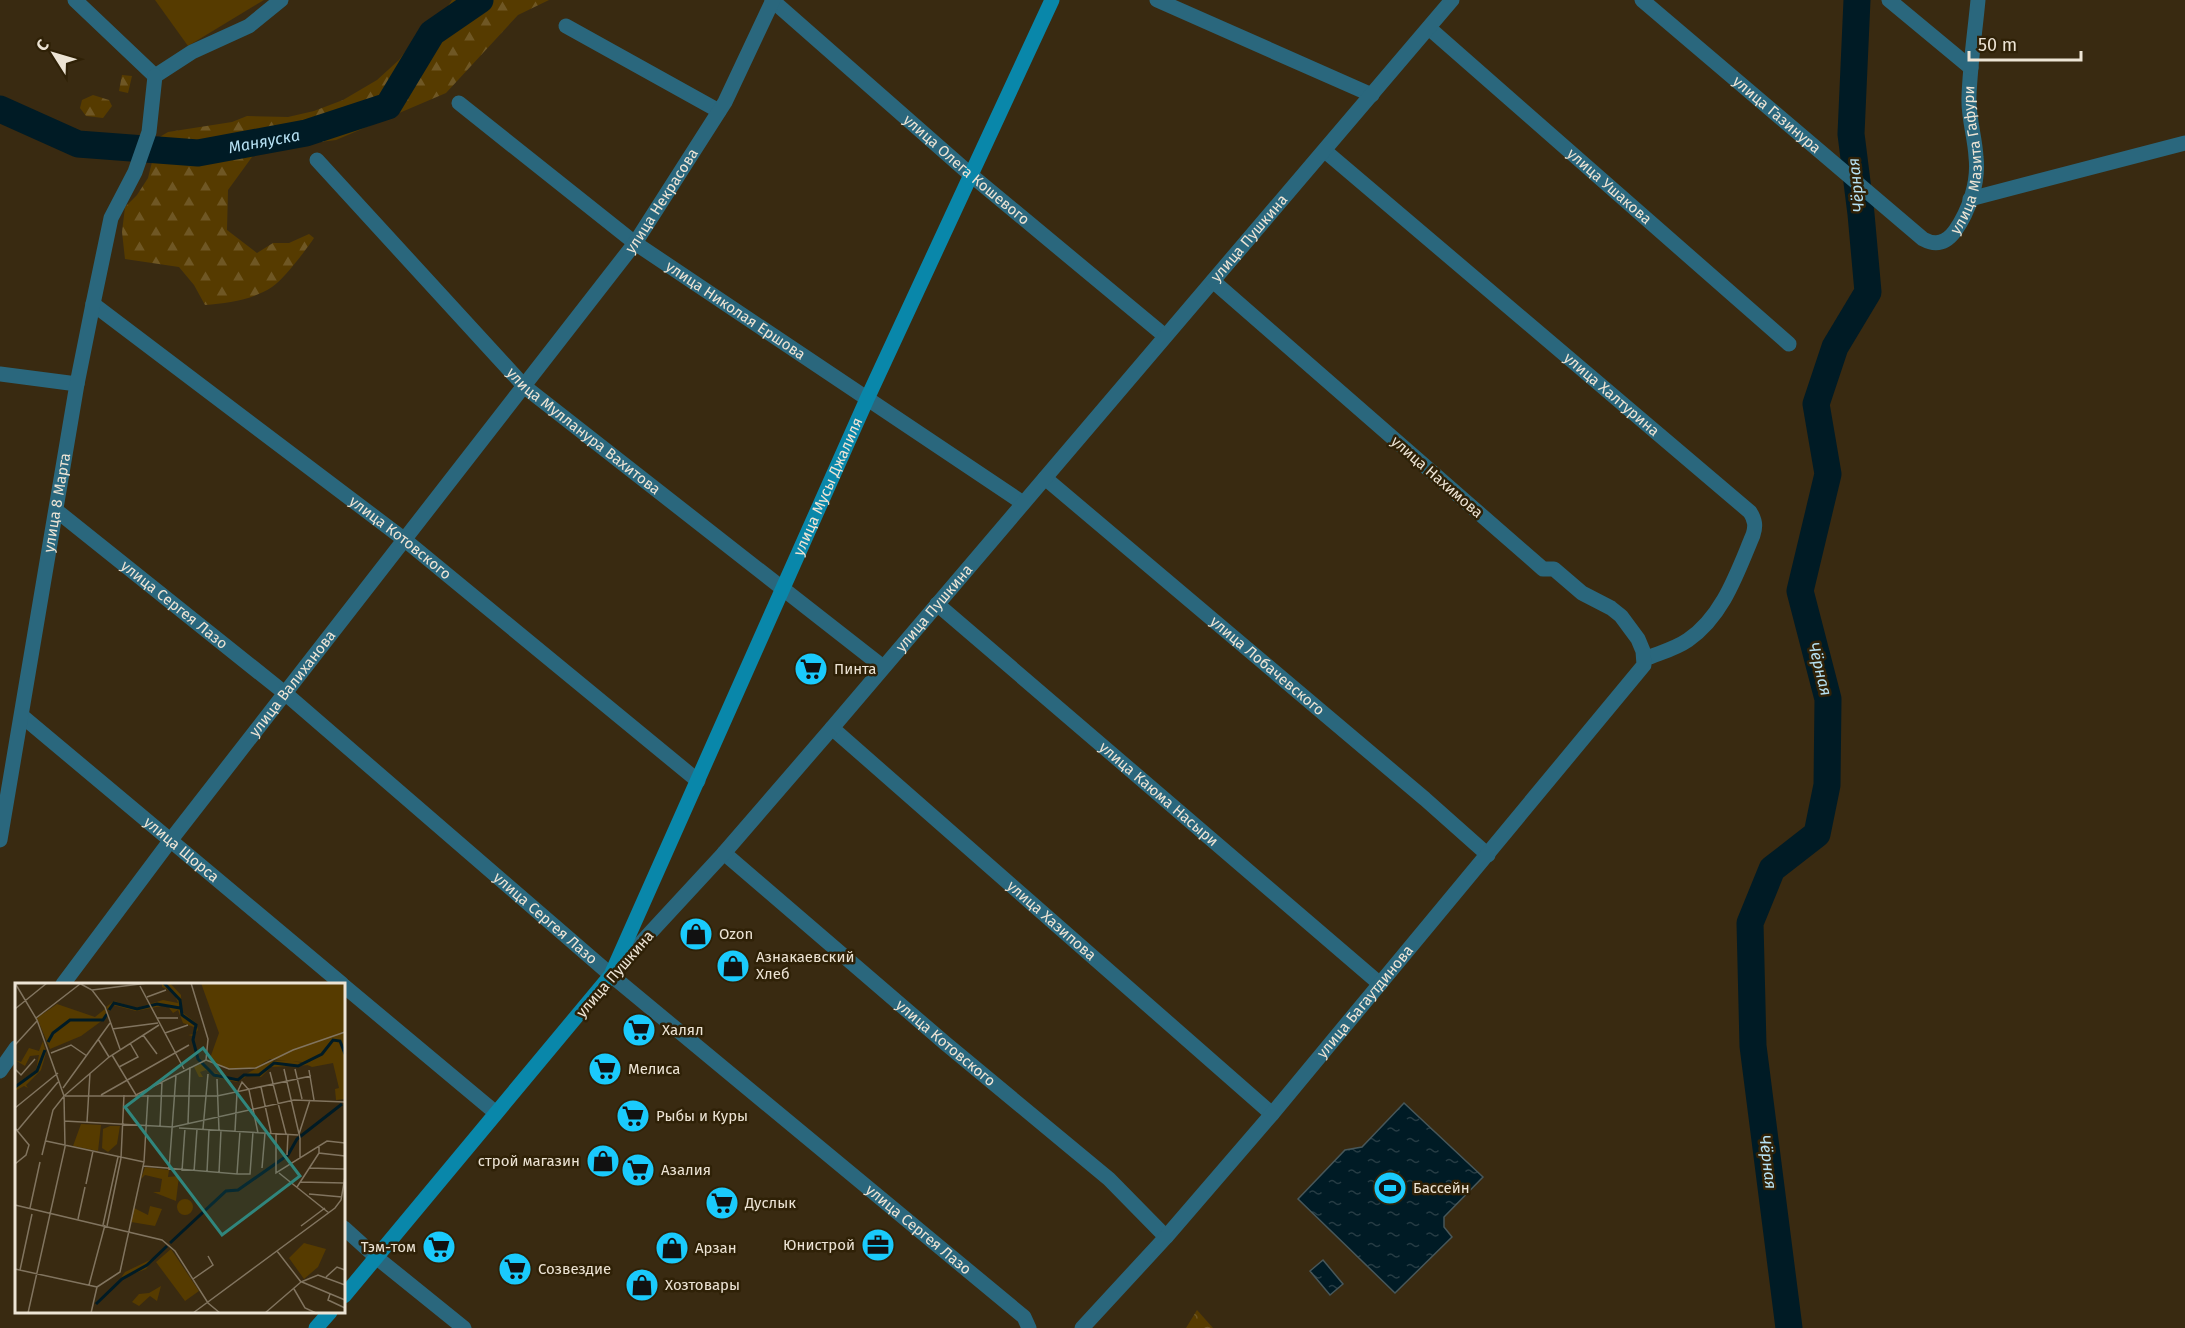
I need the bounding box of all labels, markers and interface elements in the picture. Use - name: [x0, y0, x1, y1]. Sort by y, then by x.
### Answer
- north arrow: [24, 24, 84, 84]
- scale bar: [1969, 24, 2082, 62]
- text: 50 m: [1978, 34, 2017, 56]
- text: С: [32, 35, 53, 55]
- street label: улица Газинура: [1729, 72, 1825, 157]
- street label: улица Мазита Гафури: [1946, 85, 1986, 238]
- street label: улица Олега Кошевого: [900, 111, 1033, 229]
- water label: Маняуска: [227, 125, 301, 157]
- street label: улица Ушакова: [1563, 144, 1655, 228]
- street label: улица Некрасова: [621, 145, 702, 257]
- water label: Чёрная: [1844, 157, 1868, 213]
- street label: улица Пушкина: [1207, 191, 1291, 286]
- street label: улица Николая Ершова: [662, 257, 809, 364]
- street label: улица Халтурина: [1560, 349, 1663, 440]
- street label: улица Мулланура Вахитова: [503, 364, 664, 498]
- street label: улица Мусы Джалиля: [789, 415, 867, 559]
- street label: улица Нахимова: [1387, 432, 1487, 522]
- street label: улица 8 Марта: [40, 452, 74, 554]
- street label: улица Котовского: [346, 492, 455, 583]
- street label: улица Сергея Лазо: [117, 557, 231, 653]
- street label: улица Пушкина: [892, 561, 976, 656]
- street label: улица Лобачевского: [1206, 612, 1328, 719]
- street label: улица Валиханова: [245, 627, 339, 740]
- water label: Чёрная: [1804, 640, 1836, 698]
- supermarket icon: Пинта: [793, 651, 829, 687]
- place label: Пинта: [834, 660, 876, 678]
- street label: улица Каюма Насыри: [1095, 738, 1222, 850]
- street label: улица Щорса: [140, 813, 223, 886]
- street label: улица Сергея Лазо: [490, 868, 601, 968]
- street label: улица Хазипова: [1003, 877, 1100, 964]
- shop icon: Ozon: [678, 916, 714, 952]
- place label: Ozon: [719, 925, 753, 943]
- street label: улица Пушкина: [572, 927, 658, 1021]
- street label: улица Багаутдинова: [1313, 942, 1417, 1062]
- shop icon: Азнакаевский Хлеб: [715, 948, 751, 984]
- place label: Азнакаевский Хлеб: [756, 948, 854, 983]
- inset map: [15, 983, 345, 1313]
- street label: улица Котовского: [892, 996, 999, 1090]
- supermarket icon: Халял: [621, 1012, 657, 1048]
- place label: Халял: [662, 1021, 704, 1039]
- supermarket icon: Мелиса: [587, 1051, 623, 1087]
- place label: Мелиса: [628, 1060, 681, 1078]
- supermarket icon: Рыбы и Куры: [615, 1098, 651, 1134]
- place label: Рыбы и Куры: [656, 1107, 748, 1125]
- water label: Чёрная: [1755, 1134, 1781, 1190]
- shop icon: строй магазин: [585, 1143, 621, 1179]
- place label: строй магазин: [478, 1152, 580, 1170]
- supermarket icon: Азалия: [620, 1152, 656, 1188]
- place label: Азалия: [661, 1161, 711, 1179]
- sports icon: Бассейн: [1372, 1170, 1408, 1206]
- place label: Бассейн: [1413, 1179, 1470, 1197]
- street label: улица Сергея Лазо: [862, 1181, 975, 1279]
- supermarket icon: Дуслык: [704, 1185, 740, 1221]
- place label: Дуслык: [744, 1194, 796, 1212]
- office icon: Юнистрой: [860, 1227, 896, 1263]
- supermarket icon: Тэм-том: [421, 1229, 457, 1265]
- shop icon: Арзан: [654, 1230, 690, 1266]
- place label: Юнистрой: [783, 1236, 855, 1254]
- place label: Тэм-том: [361, 1238, 416, 1256]
- place label: Арзан: [695, 1239, 737, 1257]
- supermarket icon: Созвездие: [497, 1251, 533, 1287]
- place label: Созвездие: [538, 1260, 611, 1278]
- shop icon: Хозтовары: [624, 1267, 660, 1303]
- place label: Хозтовары: [665, 1276, 740, 1294]

